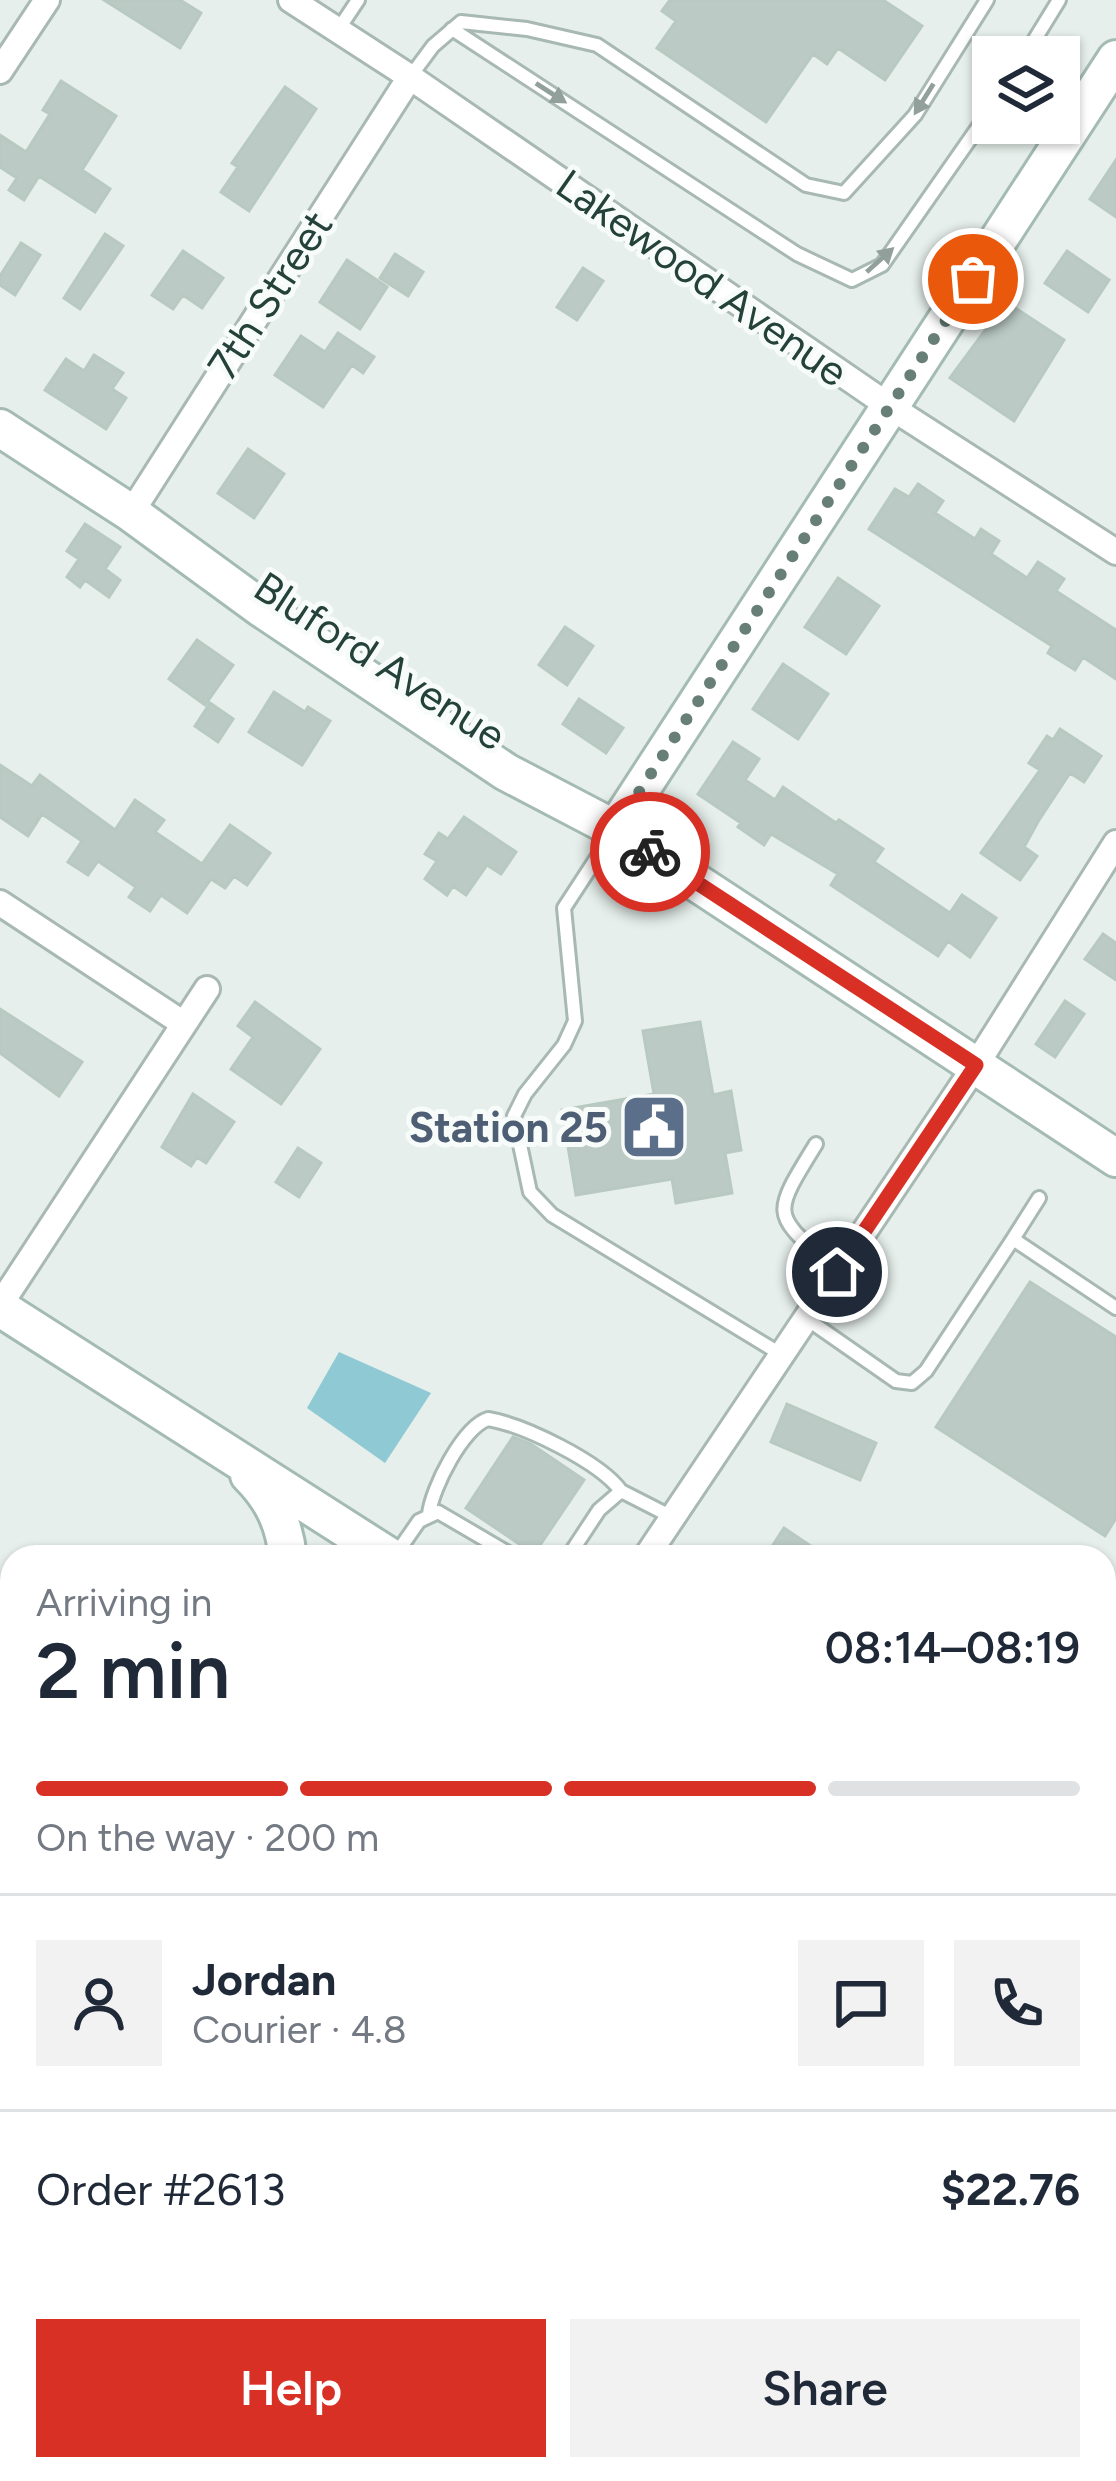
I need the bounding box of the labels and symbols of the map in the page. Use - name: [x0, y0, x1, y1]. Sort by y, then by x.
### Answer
- one-way arrow: [534, 82, 567, 104]
- one-way arrow: [914, 83, 936, 115]
- street label: Lakewood Avenue: [547, 159, 857, 397]
- street label: 7th Street: [197, 202, 343, 388]
- pin: [922, 228, 1024, 330]
- one-way arrow: [865, 247, 894, 274]
- street label: Bluford Avenue: [245, 561, 515, 761]
- courier: [590, 792, 710, 912]
- public building icon: Station 25: [619, 1092, 689, 1162]
- place label: Station 25: [409, 1102, 608, 1153]
- pin: [786, 1221, 888, 1323]

